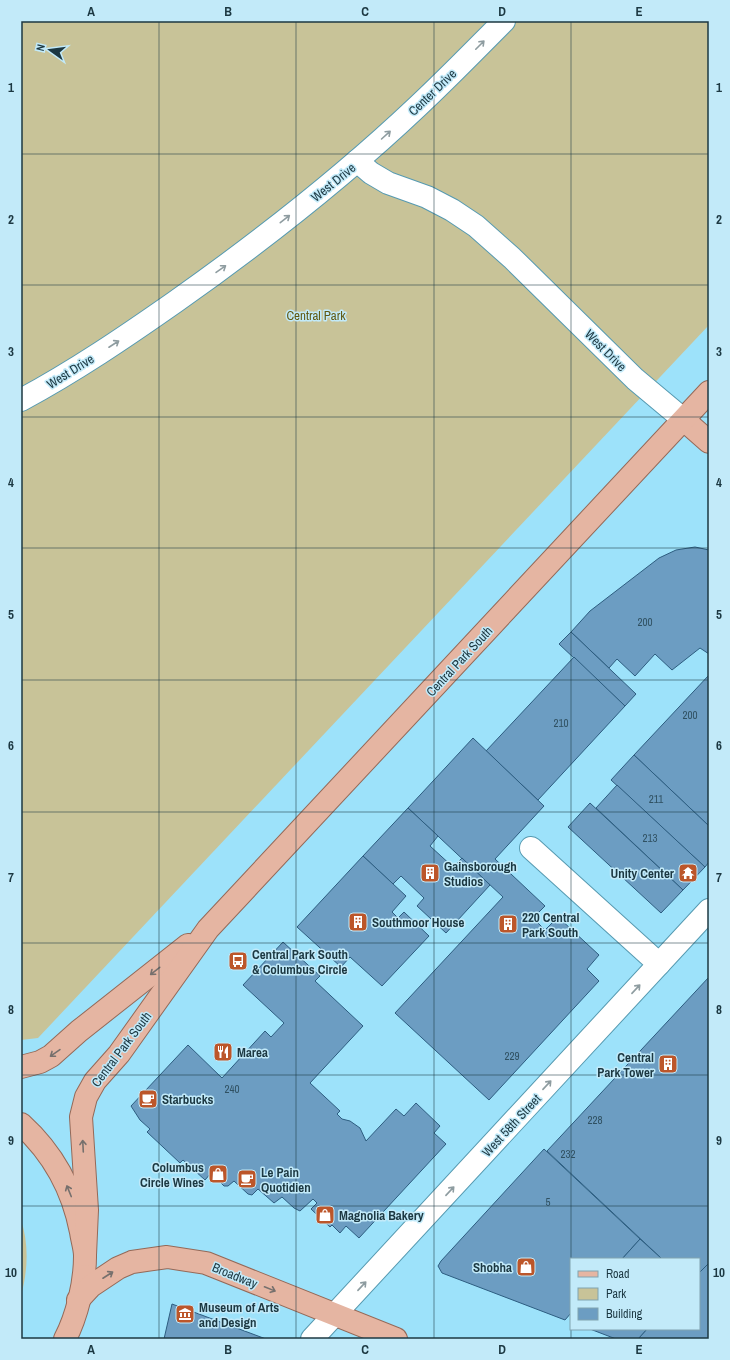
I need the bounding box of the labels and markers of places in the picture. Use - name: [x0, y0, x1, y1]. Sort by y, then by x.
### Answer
- place label: Gainsborough Studios: [444, 858, 517, 890]
- building icon: Gainsborough Studios: [419, 862, 441, 884]
- temple icon: Unity Center: [677, 862, 699, 884]
- place label: Unity Center: [611, 865, 675, 882]
- place label: 220 Central Park South: [522, 909, 580, 941]
- building icon: Southmoor House: [347, 911, 369, 933]
- building icon: 220 Central Park South: [497, 913, 519, 935]
- place label: Southmoor House: [372, 914, 464, 931]
- place label: Central Park South & Columbus Circle: [252, 946, 348, 978]
- bus stop icon: Central Park South & Columbus Circle: [227, 950, 249, 972]
- restaurant icon: Marea: [212, 1041, 234, 1063]
- place label: Marea: [237, 1044, 268, 1061]
- place label: Central Park Tower: [597, 1049, 655, 1081]
- building icon: Central Park Tower: [657, 1053, 679, 1075]
- cafe icon: Starbucks: [137, 1088, 159, 1110]
- place label: Starbucks: [162, 1091, 214, 1108]
- place label: Columbus Circle Wines: [140, 1159, 204, 1191]
- shop icon: Columbus Circle Wines: [207, 1163, 229, 1185]
- place label: Le Pain Quotidien: [261, 1164, 311, 1196]
- cafe icon: Le Pain Quotidien: [236, 1168, 258, 1190]
- shop icon: Magnolia Bakery: [314, 1204, 336, 1226]
- place label: Magnolia Bakery: [339, 1207, 424, 1224]
- shop icon: Shobha: [515, 1256, 537, 1278]
- place label: Shobha: [473, 1259, 512, 1276]
- place label: Museum of Arts and Design: [199, 1299, 279, 1331]
- museum icon: Museum of Arts and Design: [174, 1303, 196, 1325]

